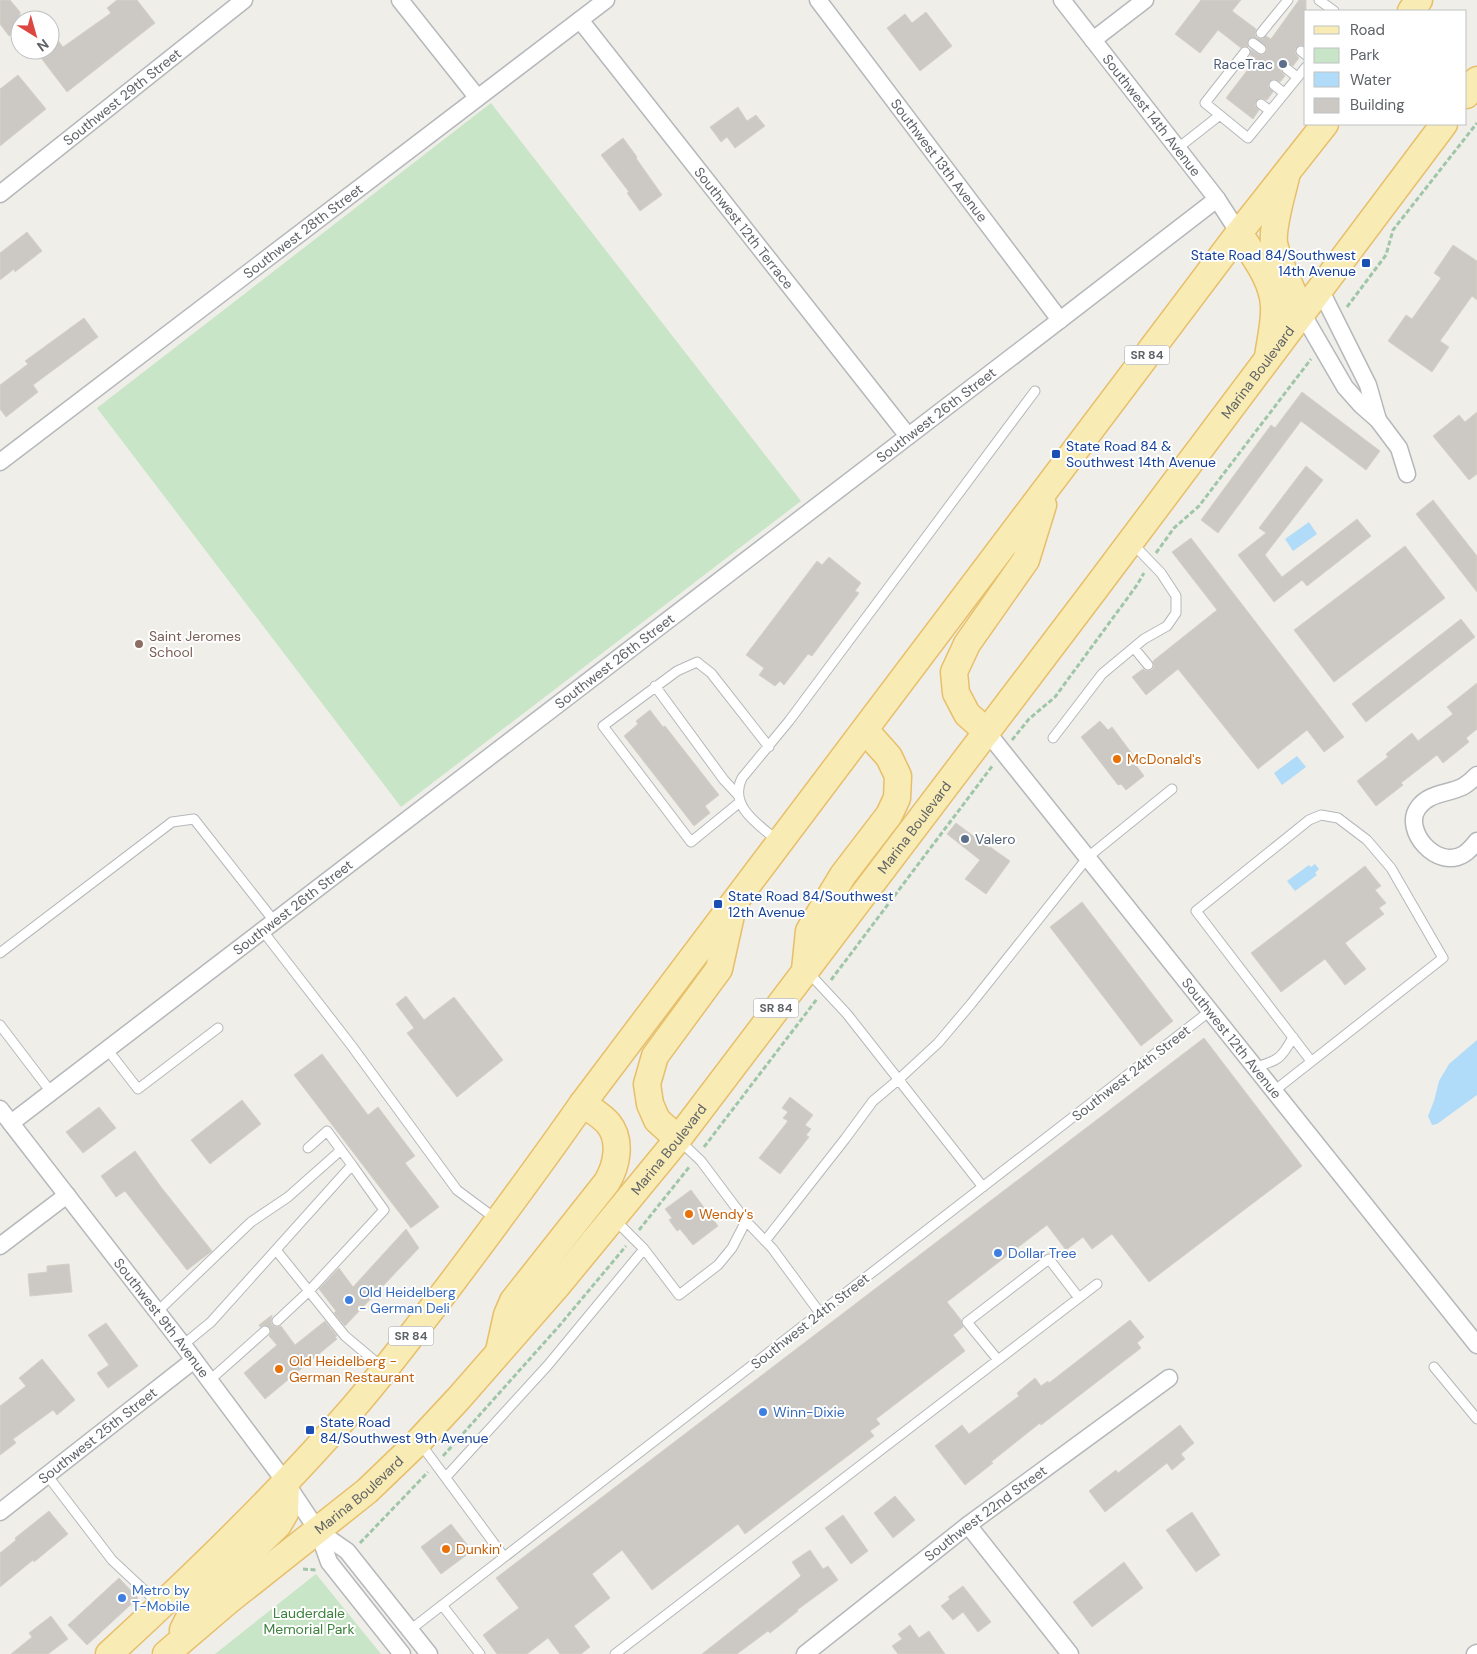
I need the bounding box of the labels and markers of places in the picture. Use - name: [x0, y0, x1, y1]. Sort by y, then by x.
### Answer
- place label: RaceTrac: [1213, 55, 1273, 73]
- marker: RaceTrac: [1277, 58, 1289, 70]
- place label: State Road 84/Southwest 14th Avenue: [1191, 246, 1356, 280]
- marker: State Road 84/Southwest 14th Avenue: [1360, 257, 1372, 269]
- place label: State Road 84 & Southwest 14th Avenue: [1066, 437, 1216, 471]
- marker: State Road 84 & Southwest 14th Avenue: [1050, 448, 1062, 460]
- place label: Saint Jeromes School: [149, 627, 241, 661]
- marker: Saint Jeromes School: [133, 638, 145, 650]
- place label: McDonald's: [1127, 750, 1202, 768]
- marker: McDonald's: [1111, 753, 1123, 765]
- place label: Valero: [975, 830, 1016, 848]
- marker: Valero: [959, 833, 971, 845]
- place label: State Road 84/Southwest 12th Avenue: [728, 887, 893, 921]
- marker: State Road 84/Southwest 12th Avenue: [712, 898, 724, 910]
- place label: Wendy's: [699, 1205, 754, 1223]
- marker: Wendy's: [683, 1208, 695, 1220]
- place label: Dollar Tree: [1008, 1244, 1077, 1262]
- marker: Dollar Tree: [992, 1247, 1004, 1259]
- place label: Old Heidelberg - German Deli: [359, 1283, 456, 1317]
- marker: Old Heidelberg - German Deli: [343, 1294, 355, 1306]
- place label: Old Heidelberg - German Restaurant: [289, 1352, 415, 1386]
- marker: Old Heidelberg - German Restaurant: [273, 1363, 285, 1375]
- place label: Winn-Dixie: [773, 1403, 845, 1421]
- marker: Winn-Dixie: [757, 1406, 769, 1418]
- place label: State Road 84/Southwest 9th Avenue: [320, 1413, 488, 1447]
- marker: State Road 84/Southwest 9th Avenue: [304, 1424, 316, 1436]
- place label: Dunkin': [456, 1540, 502, 1558]
- marker: Dunkin': [440, 1543, 452, 1555]
- place label: Metro by T-Mobile: [132, 1581, 190, 1615]
- marker: Metro by T-Mobile: [116, 1592, 128, 1604]

